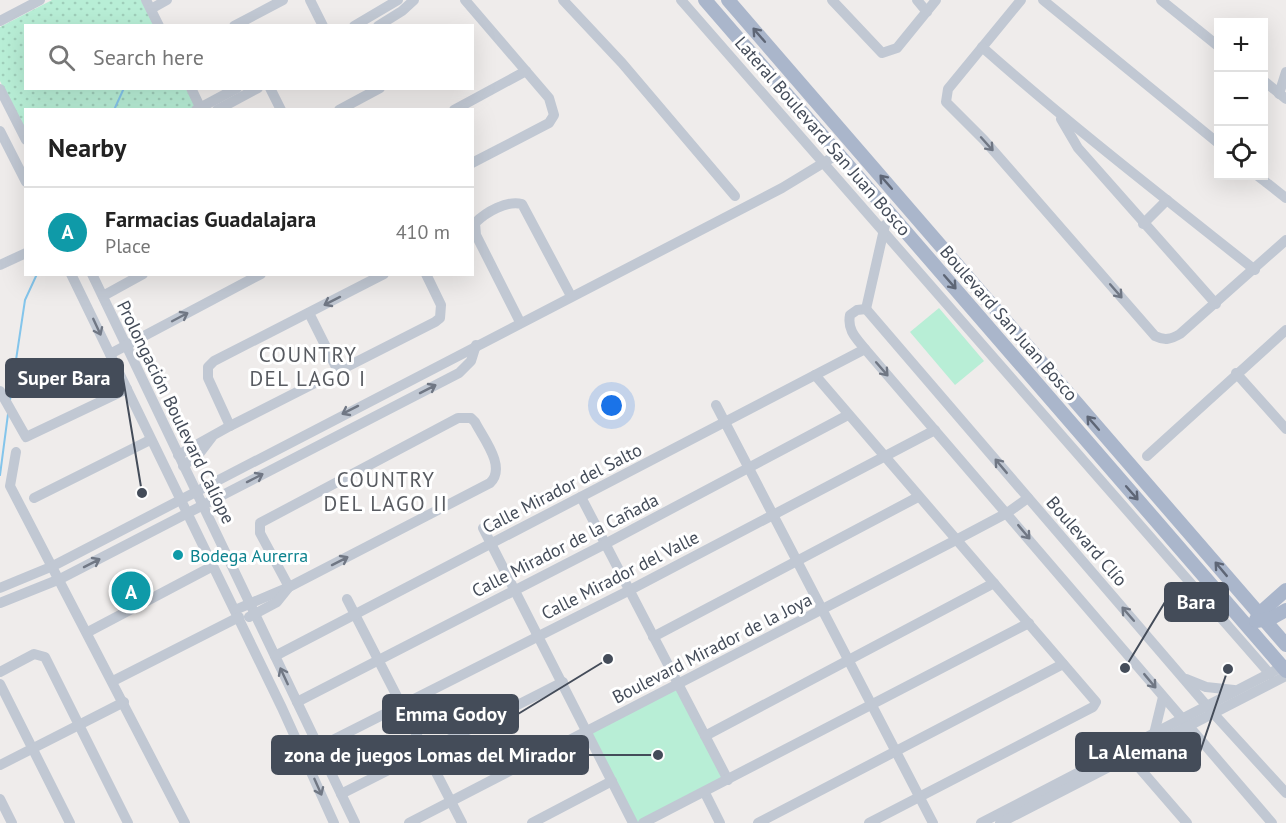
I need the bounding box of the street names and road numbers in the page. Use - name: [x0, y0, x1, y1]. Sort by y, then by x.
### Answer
- street label: Lateral Boulevard San Juan Bosco: [730, 32, 916, 240]
- street label: Boulevard San Juan Bosco: [935, 240, 1083, 406]
- street label: Prolongación Boulevard Calíope: [112, 297, 240, 527]
- street label: Calle Mirador del Salto: [478, 438, 646, 538]
- street label: Calle Mirador de la Cañada: [468, 488, 662, 602]
- street label: Boulevard Clío: [1042, 491, 1132, 591]
- street label: Calle Mirador del Valle: [537, 525, 703, 625]
- street label: Boulevard Mirador de la Joya: [608, 588, 816, 708]

